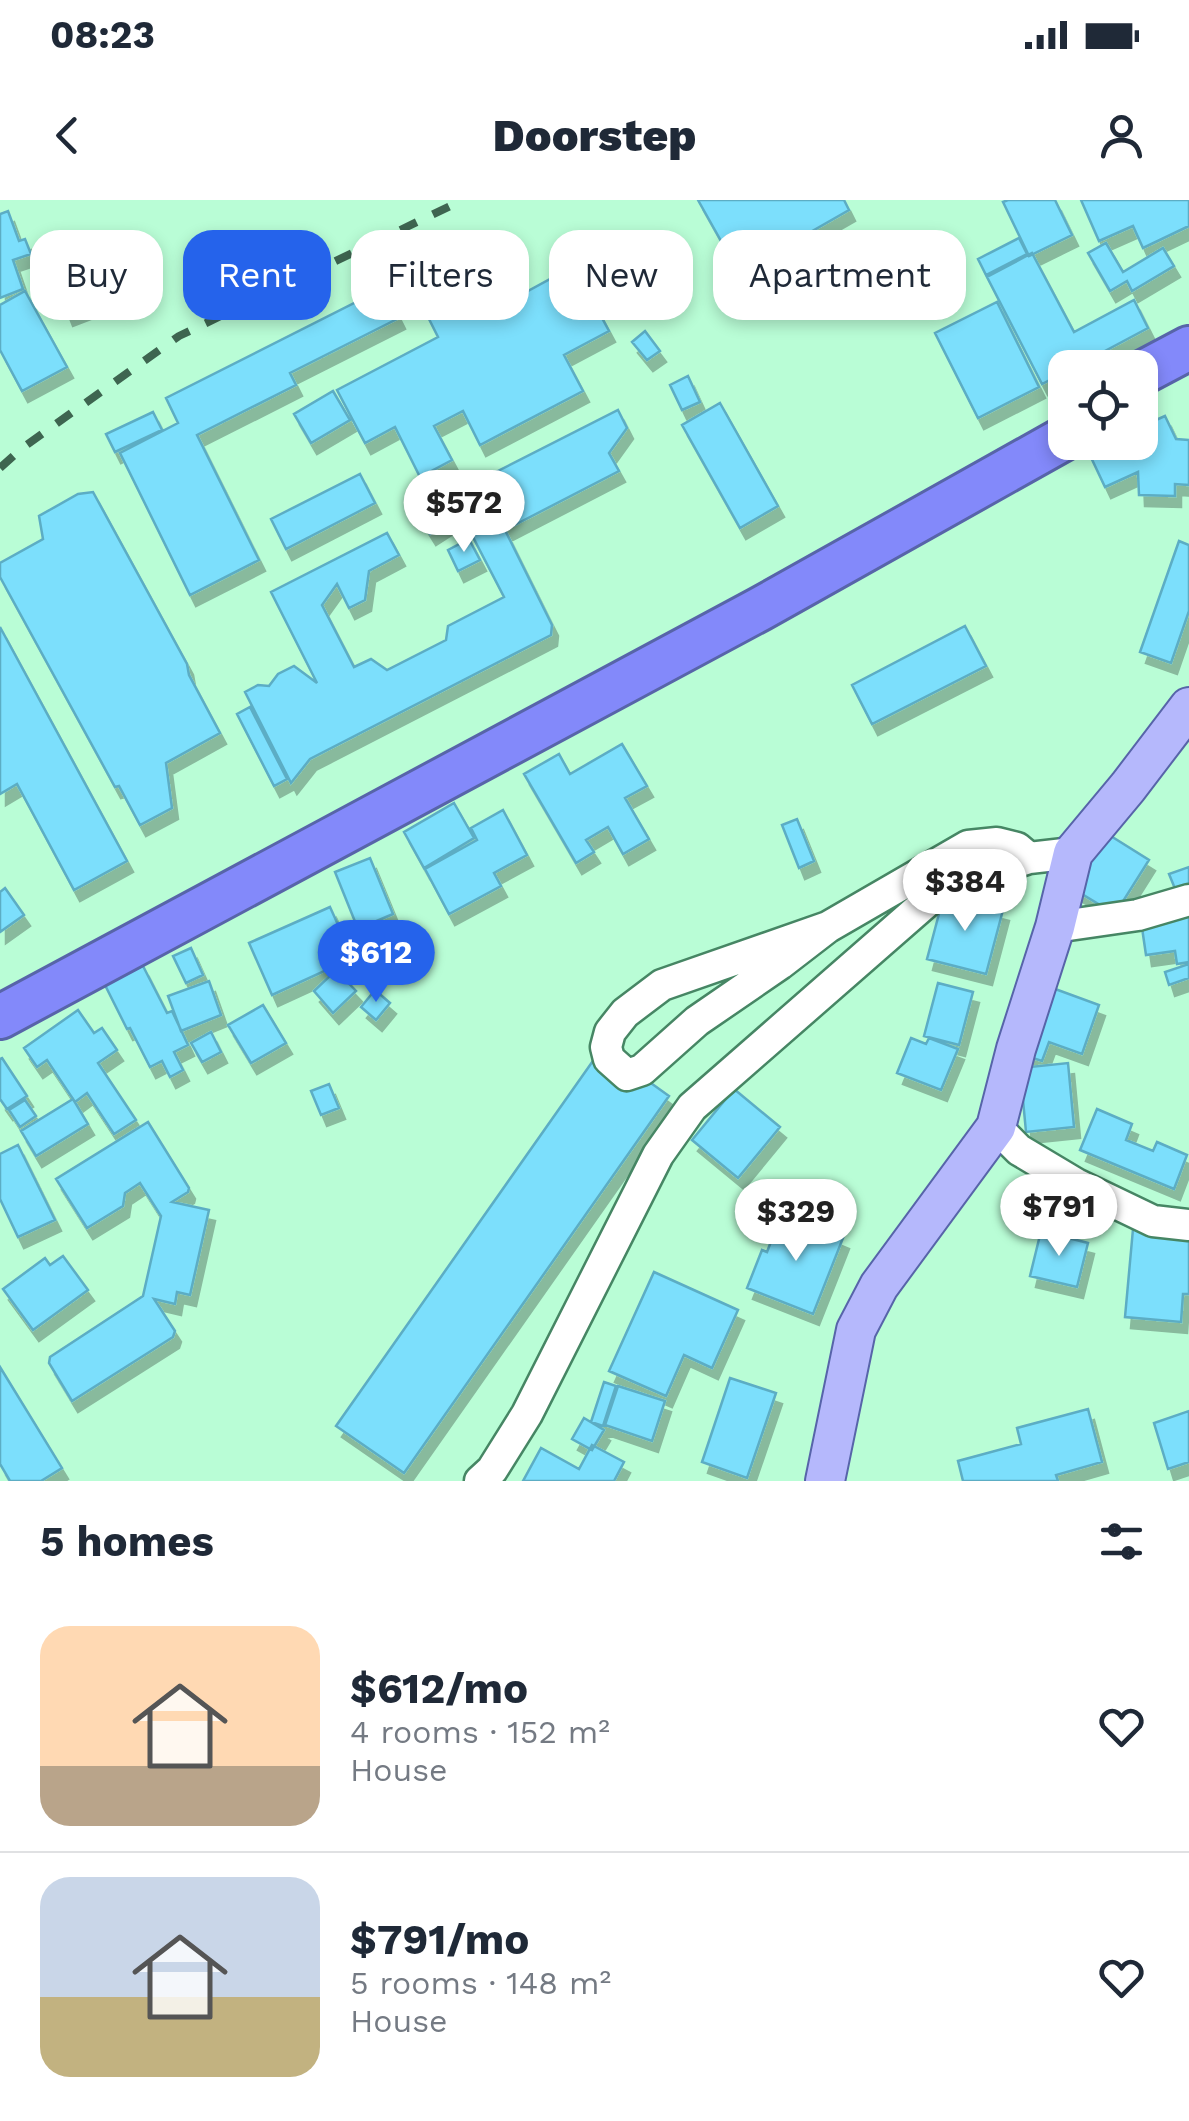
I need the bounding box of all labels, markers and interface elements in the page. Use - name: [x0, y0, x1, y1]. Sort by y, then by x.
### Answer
- text: 08:23: [50, 13, 155, 57]
- icon: back: [40, 108, 95, 163]
- icon: person: [1094, 108, 1149, 163]
- text: Doorstep: [493, 109, 696, 162]
- chip: Buy: [30, 230, 163, 320]
- chip: Rent: [183, 230, 331, 320]
- chip: Filters: [351, 230, 529, 320]
- chip: New: [549, 230, 693, 320]
- chip: Apartment: [713, 230, 966, 320]
- map controls: [1048, 350, 1158, 460]
- button: locate: [1048, 350, 1158, 460]
- pin: $572: [405, 470, 523, 555]
- text: $572: [426, 483, 502, 521]
- pin: $384: [906, 849, 1024, 934]
- text: $384: [925, 862, 1005, 900]
- pin: $612: [317, 920, 435, 1005]
- text: $612: [340, 933, 412, 971]
- pin: $791: [1000, 1174, 1118, 1259]
- pin: $329: [737, 1179, 855, 1264]
- text: $791: [1022, 1187, 1096, 1225]
- text: $329: [757, 1192, 835, 1230]
- icon: filters: [1094, 1514, 1149, 1569]
- text: 5 homes: [40, 1517, 214, 1566]
- text: $612/mo: [350, 1664, 528, 1713]
- icon: home: [120, 1666, 240, 1786]
- icon: heart: [1094, 1699, 1149, 1754]
- text: 4 rooms · 152 m²: [350, 1713, 610, 1751]
- text: House: [350, 1751, 448, 1789]
- text: $791/mo: [350, 1915, 529, 1964]
- icon: home: [120, 1917, 240, 2037]
- icon: heart: [1094, 1950, 1149, 2005]
- text: 5 rooms · 148 m²: [350, 1964, 611, 2002]
- text: House: [350, 2002, 448, 2040]

